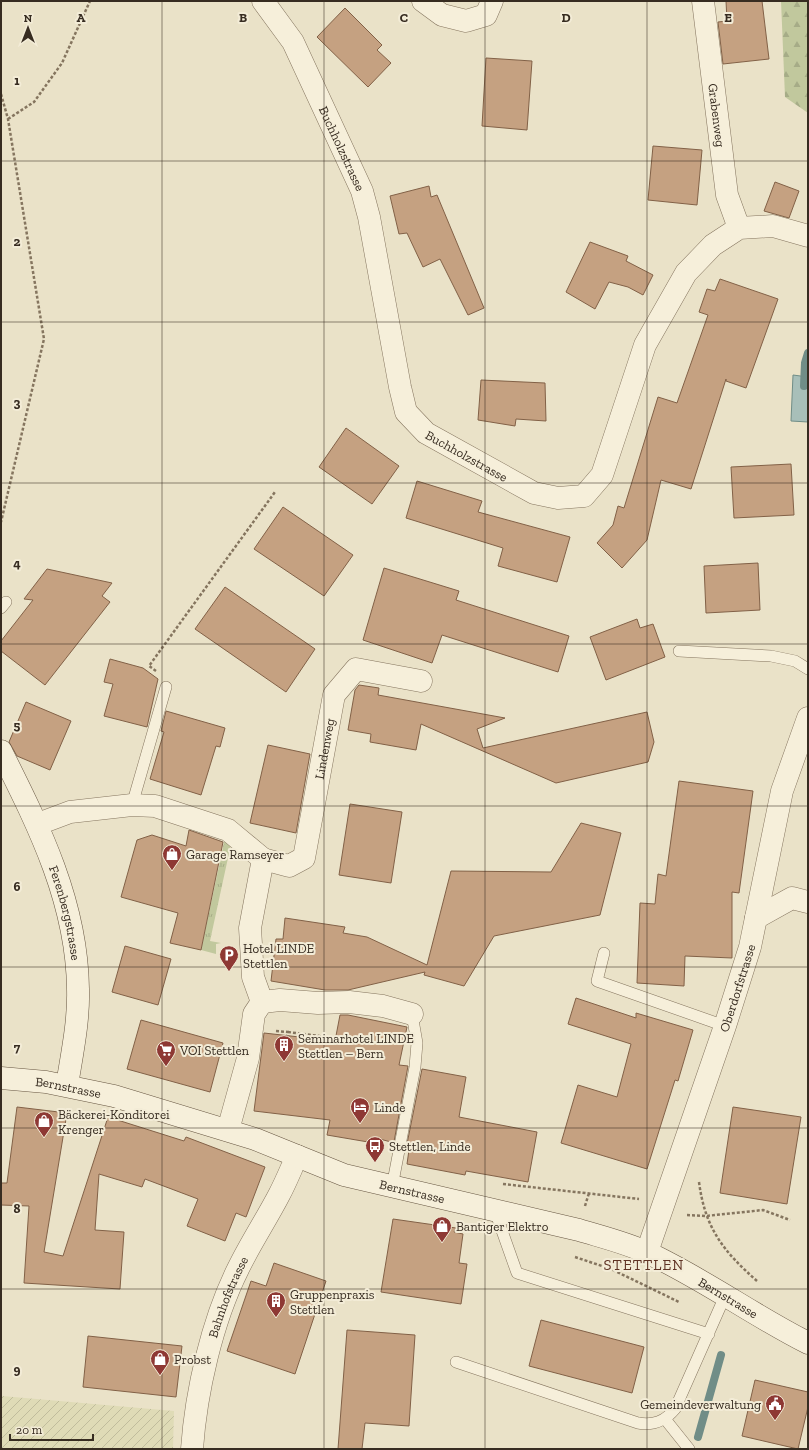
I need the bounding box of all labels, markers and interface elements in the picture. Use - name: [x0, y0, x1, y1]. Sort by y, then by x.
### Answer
- north arrow: [8, 8, 48, 48]
- text: A: [77, 10, 86, 25]
- text: B: [239, 10, 247, 25]
- text: C: [400, 10, 408, 25]
- text: D: [561, 10, 571, 25]
- text: E: [724, 10, 732, 25]
- text: N: [24, 12, 33, 25]
- text: 1: [14, 73, 20, 88]
- street label: Grabenweg: [706, 82, 728, 148]
- street label: Buchholzstrasse: [316, 104, 368, 193]
- text: 2: [14, 234, 21, 249]
- text: 3: [14, 395, 21, 410]
- street label: Buchholzstrasse: [423, 427, 510, 484]
- text: 4: [13, 556, 21, 571]
- street label: Lindenweg: [311, 717, 337, 780]
- text: 5: [14, 718, 21, 733]
- shop icon: Garage Ramseyer: [161, 843, 183, 871]
- place label: Garage Ramseyer: [186, 847, 284, 862]
- street label: Ferenbergstrasse: [46, 863, 84, 961]
- text: 6: [14, 879, 21, 894]
- place label: Hotel LINDE Stettlen: [243, 941, 314, 971]
- street label: Oberdorfstrasse: [716, 942, 758, 1034]
- parking icon: Hotel LINDE Stettlen: [218, 944, 240, 972]
- place label: Seminarhotel LINDE Stettlen – Bern: [298, 1031, 414, 1061]
- building icon: Seminarhotel LINDE Stettlen – Bern: [273, 1034, 295, 1062]
- supermarket icon: VOI Stettlen: [155, 1039, 177, 1067]
- text: 7: [14, 1040, 21, 1055]
- place label: VOI Stettlen: [179, 1043, 250, 1058]
- street label: Bernstrasse: [35, 1074, 103, 1101]
- hotel icon: Linde: [349, 1096, 371, 1124]
- place label: Linde: [374, 1100, 405, 1115]
- place label: Bäckerei-Konditorei Krenger: [58, 1107, 170, 1137]
- shop icon: Bäckerei-Konditorei Krenger: [33, 1110, 55, 1138]
- bus stop icon: Stettlen, Linde: [364, 1135, 386, 1163]
- place label: Stettlen, Linde: [389, 1139, 471, 1154]
- street label: Bernstrasse: [378, 1176, 446, 1206]
- text: 8: [13, 1201, 21, 1216]
- shop icon: Bantiger Elektro: [431, 1215, 453, 1243]
- place label: Bantiger Elektro: [456, 1219, 549, 1234]
- street label: Bahnhofstrasse: [205, 1253, 251, 1339]
- district label: STETTLEN: [604, 1256, 684, 1274]
- street label: Bernstrasse: [696, 1274, 761, 1321]
- place label: Gruppenpraxis Stettlen: [290, 1287, 375, 1317]
- building icon: Gruppenpraxis Stettlen: [265, 1290, 287, 1318]
- shop icon: Probst: [149, 1348, 171, 1376]
- place label: Probst: [174, 1352, 211, 1367]
- text: 9: [14, 1362, 21, 1377]
- public building icon: Gemeindeverwaltung: [764, 1393, 786, 1421]
- place label: Gemeindeverwaltung: [640, 1397, 761, 1412]
- scale bar: [10, 1416, 93, 1442]
- text: 20 m: [16, 1423, 43, 1437]

